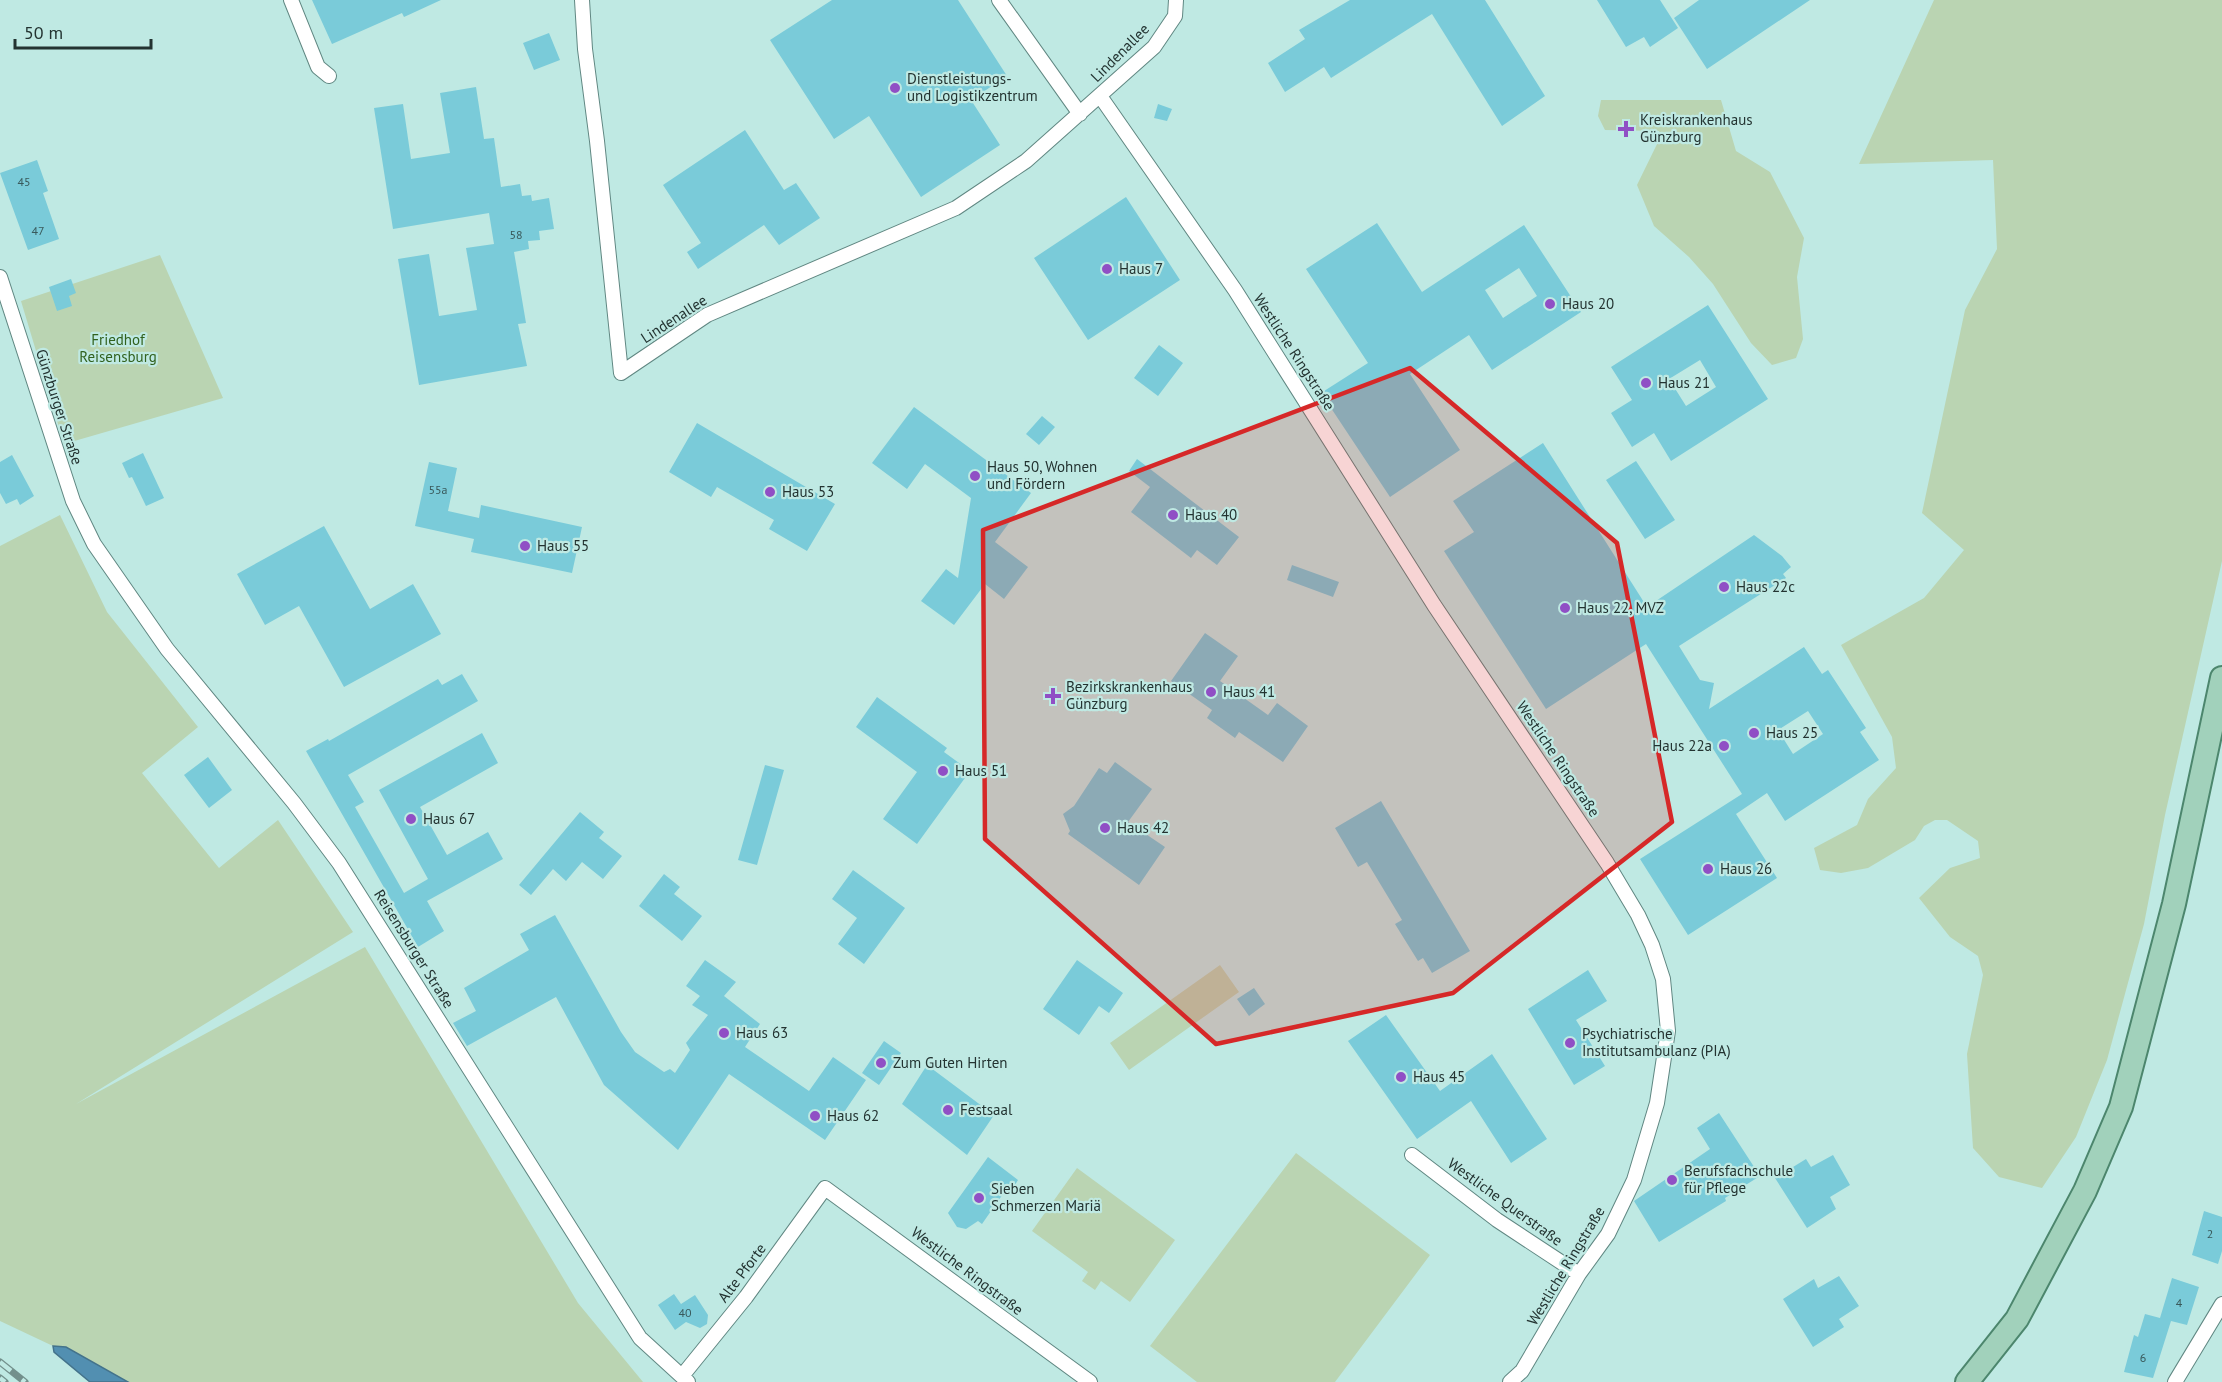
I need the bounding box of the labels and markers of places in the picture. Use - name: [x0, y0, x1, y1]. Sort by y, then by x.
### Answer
- place label: Dienstleistungs- und Logistikzentrum: [907, 69, 1038, 105]
- marker: Dienstleistungs- und Logistikzentrum: [888, 81, 902, 95]
- place label: Kreiskrankenhaus Günzburg: [1640, 110, 1753, 146]
- marker: Kreiskrankenhaus Günzburg: [1617, 120, 1635, 138]
- place label: Haus 7: [1119, 259, 1163, 278]
- marker: Haus 7: [1100, 262, 1114, 276]
- place label: Haus 20: [1562, 294, 1614, 313]
- marker: Haus 20: [1543, 297, 1557, 311]
- place label: Haus 21: [1658, 373, 1710, 392]
- marker: Haus 21: [1639, 376, 1653, 390]
- place label: Haus 50, Wohnen und Fördern: [987, 457, 1097, 493]
- marker: Haus 50, Wohnen und Fördern: [968, 469, 982, 483]
- place label: Haus 53: [782, 482, 834, 501]
- marker: Haus 53: [763, 485, 777, 499]
- place label: Haus 40: [1185, 505, 1237, 524]
- marker: Haus 40: [1166, 508, 1180, 522]
- place label: Haus 55: [537, 536, 589, 555]
- marker: Haus 55: [518, 539, 532, 553]
- place label: Haus 22c: [1736, 577, 1795, 596]
- marker: Haus 22c: [1717, 580, 1731, 594]
- place label: Haus 22, MVZ: [1577, 598, 1664, 617]
- marker: Haus 22, MVZ: [1558, 601, 1572, 615]
- place label: Bezirkskrankenhaus Günzburg: [1066, 677, 1192, 713]
- place label: Haus 41: [1223, 682, 1275, 701]
- marker: Haus 41: [1204, 685, 1218, 699]
- marker: Bezirkskrankenhaus Günzburg: [1044, 687, 1062, 705]
- place label: Haus 25: [1766, 723, 1818, 742]
- marker: Haus 25: [1747, 726, 1761, 740]
- place label: Haus 22a: [1652, 736, 1712, 755]
- marker: Haus 22a: [1717, 739, 1731, 753]
- place label: Haus 51: [955, 761, 1007, 780]
- marker: Haus 51: [936, 764, 950, 778]
- place label: Haus 67: [423, 809, 475, 828]
- marker: Haus 67: [404, 812, 418, 826]
- place label: Haus 42: [1117, 818, 1169, 837]
- marker: Haus 42: [1098, 821, 1112, 835]
- place label: Haus 26: [1720, 859, 1772, 878]
- marker: Haus 26: [1701, 862, 1715, 876]
- place label: Haus 63: [736, 1023, 788, 1042]
- place label: Psychiatrische Institutsambulanz (PIA): [1582, 1024, 1731, 1060]
- marker: Haus 63: [717, 1026, 731, 1040]
- marker: Psychiatrische Institutsambulanz (PIA): [1563, 1036, 1577, 1050]
- place label: Zum Guten Hirten: [893, 1053, 1008, 1072]
- marker: Zum Guten Hirten: [874, 1056, 888, 1070]
- place label: Haus 45: [1413, 1067, 1465, 1086]
- marker: Haus 45: [1394, 1070, 1408, 1084]
- place label: Festsaal: [960, 1100, 1013, 1119]
- marker: Festsaal: [941, 1103, 955, 1117]
- place label: Haus 62: [827, 1106, 879, 1125]
- marker: Haus 62: [808, 1109, 822, 1123]
- place label: Berufsfachschule für Pflege: [1684, 1161, 1793, 1197]
- marker: Berufsfachschule für Pflege: [1665, 1173, 1679, 1187]
- place label: Sieben Schmerzen Mariä: [991, 1179, 1101, 1215]
- marker: Sieben Schmerzen Mariä: [972, 1191, 986, 1205]

